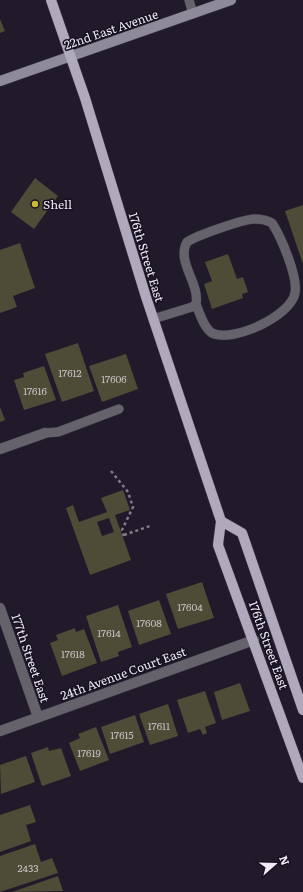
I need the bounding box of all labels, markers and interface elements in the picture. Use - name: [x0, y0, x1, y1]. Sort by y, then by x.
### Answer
- street label: 22nd East Avenue: [62, 4, 160, 54]
- place label: Shell: [43, 195, 72, 213]
- marker: Shell: [30, 199, 40, 209]
- street label: 176th Street East: [125, 210, 169, 304]
- house number: 17612: [58, 365, 82, 380]
- house number: 17606: [101, 371, 127, 386]
- house number: 17616: [23, 383, 47, 398]
- street label: 176th Street East: [245, 598, 293, 692]
- house number: 17604: [177, 599, 203, 614]
- street label: 177th Street East: [7, 611, 55, 705]
- house number: 17608: [136, 615, 162, 630]
- house number: 17614: [97, 625, 121, 640]
- street label: 24th Avenue Court East: [58, 642, 188, 704]
- house number: 17618: [61, 646, 85, 661]
- house number: 17611: [148, 718, 170, 733]
- house number: 17615: [110, 727, 134, 742]
- house number: 17619: [77, 745, 101, 760]
- north arrow: [255, 844, 295, 884]
- text: N: [276, 853, 294, 867]
- house number: 2433: [17, 860, 39, 875]

